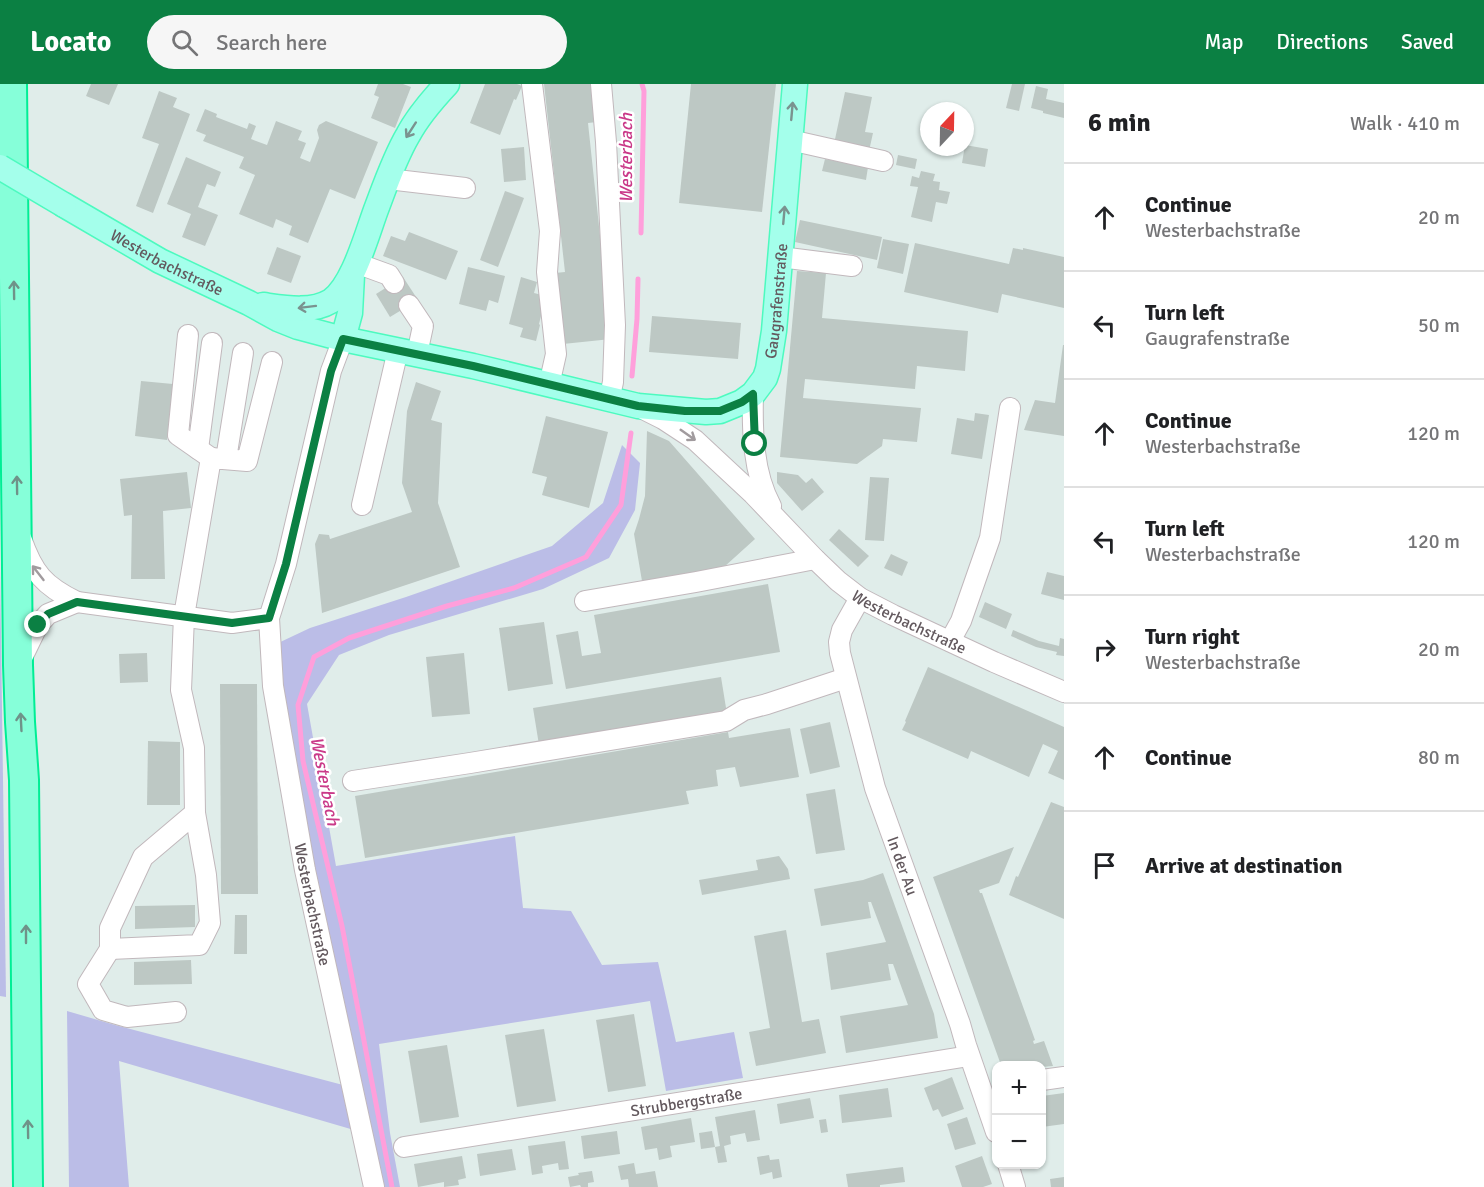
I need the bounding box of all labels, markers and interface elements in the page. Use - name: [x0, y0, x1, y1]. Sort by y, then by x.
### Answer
- search box: [147, 15, 567, 69]
- text: Locato: [30, 25, 111, 59]
- icon: search: [168, 26, 201, 59]
- text: Search here: [216, 29, 327, 56]
- text: Map: [1205, 29, 1243, 55]
- text: Directions: [1276, 29, 1368, 55]
- text: Saved: [1401, 29, 1454, 55]
- one-way arrow: [787, 102, 798, 121]
- north arrow: [920, 102, 974, 156]
- text: 6 min: [1088, 107, 1151, 139]
- text: Walk · 410 m: [1350, 111, 1460, 136]
- water label: Westerbach: [615, 112, 637, 203]
- one-way arrow: [405, 121, 417, 138]
- text: Continue: [1145, 191, 1232, 218]
- icon: ahead: [1088, 201, 1121, 234]
- text: 20 m: [1418, 205, 1460, 230]
- one-way arrow: [779, 206, 790, 226]
- text: Westerbachstraße: [1145, 218, 1301, 243]
- street label: Westerbachstraße: [107, 225, 226, 300]
- street label: Gaugrafenstraße: [761, 242, 792, 360]
- one-way arrow: [8, 281, 20, 301]
- text: Turn left: [1145, 299, 1225, 326]
- one-way arrow: [297, 302, 317, 313]
- icon: left: [1088, 309, 1121, 342]
- text: 50 m: [1418, 313, 1460, 338]
- text: Gaugrafenstraße: [1145, 326, 1290, 351]
- text: Continue: [1145, 407, 1232, 434]
- icon: ahead: [1088, 417, 1121, 450]
- text: 120 m: [1407, 421, 1460, 446]
- one-way arrow: [680, 429, 696, 442]
- route start: [741, 430, 767, 456]
- text: Westerbachstraße: [1145, 434, 1301, 459]
- one-way arrow: [11, 476, 23, 496]
- text: Turn left: [1145, 515, 1225, 542]
- icon: left: [1088, 525, 1121, 558]
- text: 120 m: [1407, 529, 1460, 554]
- text: Westerbachstraße: [1145, 542, 1301, 567]
- one-way arrow: [32, 565, 45, 581]
- street label: Westerbachstraße: [847, 586, 969, 659]
- route end: [24, 611, 50, 637]
- text: Turn right: [1145, 623, 1240, 650]
- icon: right: [1088, 633, 1121, 666]
- text: 20 m: [1418, 637, 1460, 662]
- text: Westerbachstraße: [1145, 650, 1301, 675]
- one-way arrow: [15, 713, 26, 732]
- water label: Westerbach: [306, 735, 345, 828]
- icon: ahead: [1088, 741, 1121, 774]
- text: Continue: [1145, 744, 1232, 771]
- text: 80 m: [1418, 745, 1460, 770]
- street label: In der Au: [882, 834, 922, 898]
- street label: Westerbachstraße: [290, 842, 335, 968]
- icon: arrive: [1088, 849, 1121, 882]
- text: Arrive at destination: [1145, 852, 1342, 879]
- one-way arrow: [20, 924, 32, 944]
- map controls: [992, 1061, 1046, 1169]
- button: +: [992, 1061, 1046, 1115]
- street label: Strubbergstraße: [629, 1084, 744, 1121]
- button: −: [992, 1115, 1046, 1169]
- one-way arrow: [22, 1119, 33, 1139]

